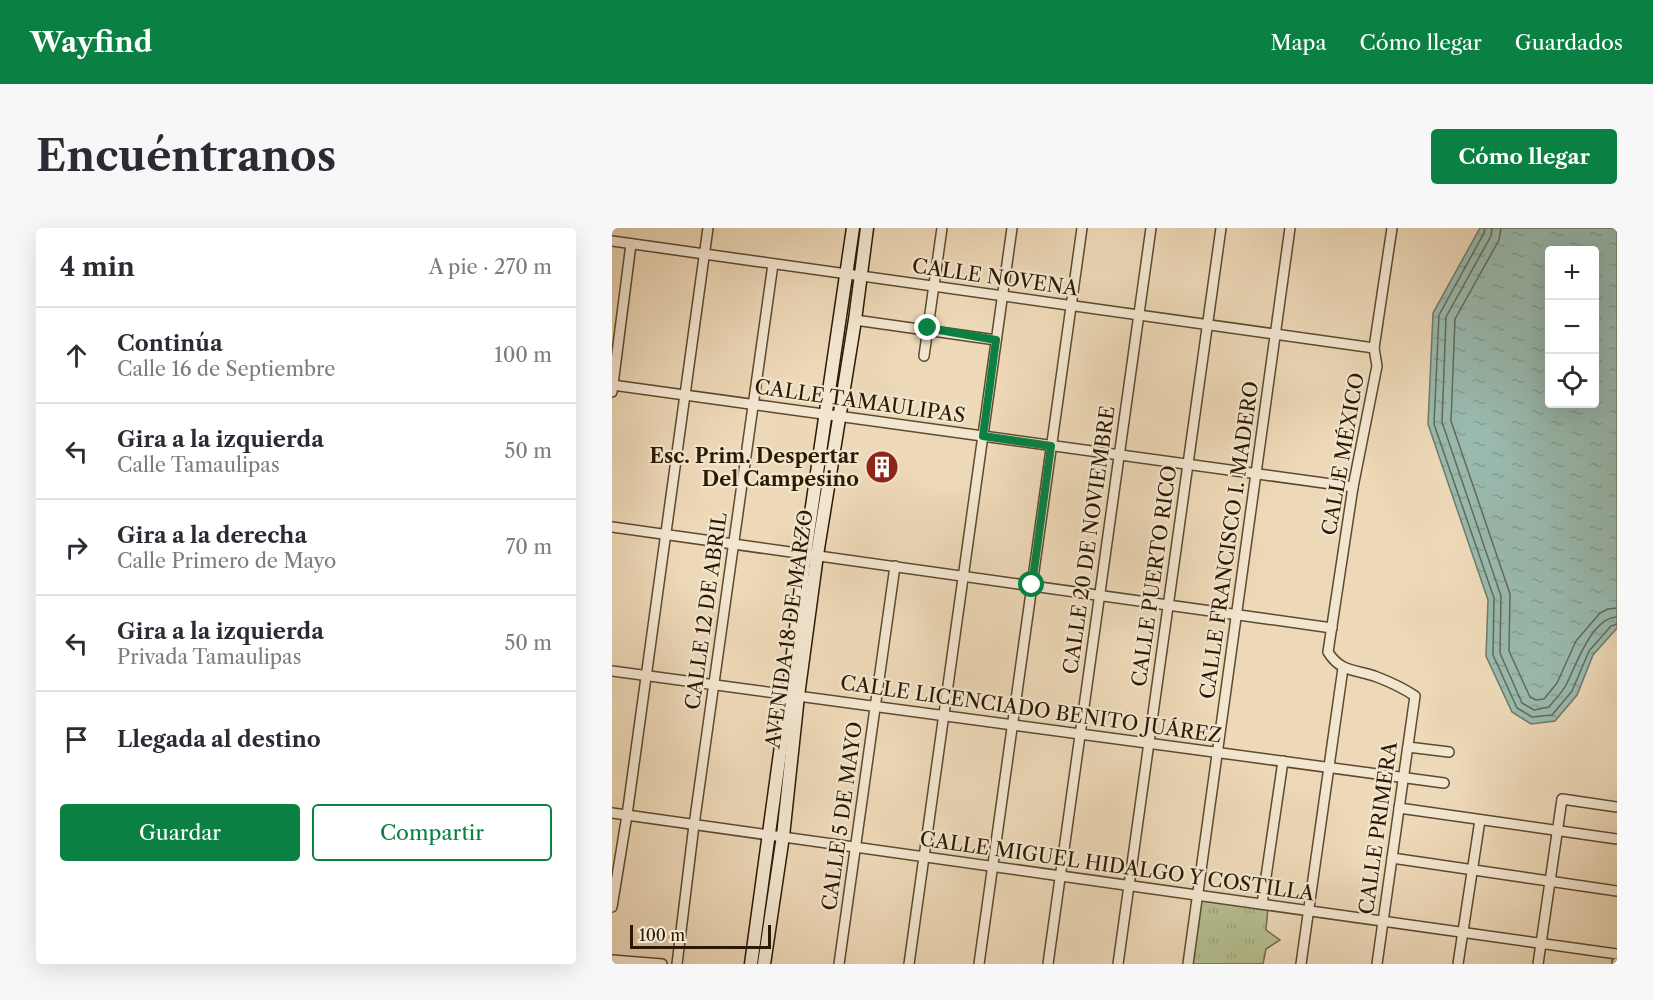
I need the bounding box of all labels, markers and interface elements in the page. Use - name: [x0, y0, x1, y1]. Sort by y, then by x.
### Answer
- text: Wayfind: [30, 25, 152, 59]
- text: Mapa: [1270, 30, 1327, 55]
- text: Cómo llegar: [1360, 30, 1482, 55]
- text: Guardados: [1515, 30, 1623, 55]
- button: Cómo llegar: [1431, 129, 1617, 184]
- text: Encuéntranos: [36, 130, 336, 182]
- map controls: [1545, 246, 1599, 408]
- button: +: [1545, 246, 1599, 300]
- text: 4 min: [60, 251, 135, 283]
- street label: CALLE NOVENA: [910, 253, 1081, 301]
- text: A pie · 270 m: [429, 255, 552, 279]
- button: −: [1545, 300, 1599, 354]
- route end: [914, 314, 940, 340]
- text: Continúa: [117, 330, 223, 357]
- icon: ahead: [60, 339, 93, 372]
- text: 100 m: [494, 343, 552, 367]
- button: locate: [1545, 354, 1599, 408]
- text: Calle 16 de Septiembre: [117, 357, 335, 381]
- street label: CALLE MÉXICO: [1316, 371, 1369, 537]
- street label: CALLE TAMAULIPAS: [753, 374, 967, 428]
- street label: CALLE FRANCISCO I. MADERO: [1195, 380, 1263, 700]
- street label: CALLE 20 DE NOVIEMBRE: [1058, 404, 1120, 676]
- text: Gira a la izquierda: [117, 426, 324, 453]
- icon: left: [60, 435, 93, 468]
- text: 50 m: [505, 439, 552, 463]
- place label: Esc. Prim. Despertar Del Campesino: [649, 444, 859, 491]
- building icon: Esc. Prim. Despertar Del Campesino: [864, 449, 900, 485]
- text: Calle Tamaulipas: [117, 453, 280, 477]
- street label: CALLE PUERTO RICO: [1127, 464, 1181, 688]
- street label: AVENIDA 18 DE MARZO: [760, 508, 818, 751]
- street label: CALLE 12 DE ABRIL: [680, 511, 732, 711]
- text: Gira a la derecha: [117, 522, 307, 549]
- icon: right: [60, 531, 93, 564]
- text: 70 m: [506, 535, 552, 559]
- text: Calle Primero de Mayo: [117, 549, 336, 573]
- route start: [1018, 571, 1044, 597]
- text: Gira a la izquierda: [117, 618, 324, 645]
- icon: left: [60, 627, 93, 660]
- text: 50 m: [505, 631, 552, 655]
- text: Privada Tamaulipas: [117, 645, 301, 669]
- street label: CALLE LICENCIADO BENITO JUÁREZ: [839, 669, 1223, 748]
- street label: CALLE 5 DE MAYO: [817, 720, 867, 912]
- icon: arrive: [60, 723, 93, 756]
- text: Llegada al destino: [117, 726, 321, 753]
- street label: CALLE PRIMERA: [1354, 739, 1402, 916]
- button: Guardar: [60, 804, 300, 861]
- button: Compartir: [312, 804, 552, 861]
- street label: CALLE MIGUEL HIDALGO Y COSTILLA: [918, 826, 1317, 906]
- scale bar: [630, 922, 771, 950]
- text: 100 m: [639, 925, 685, 945]

